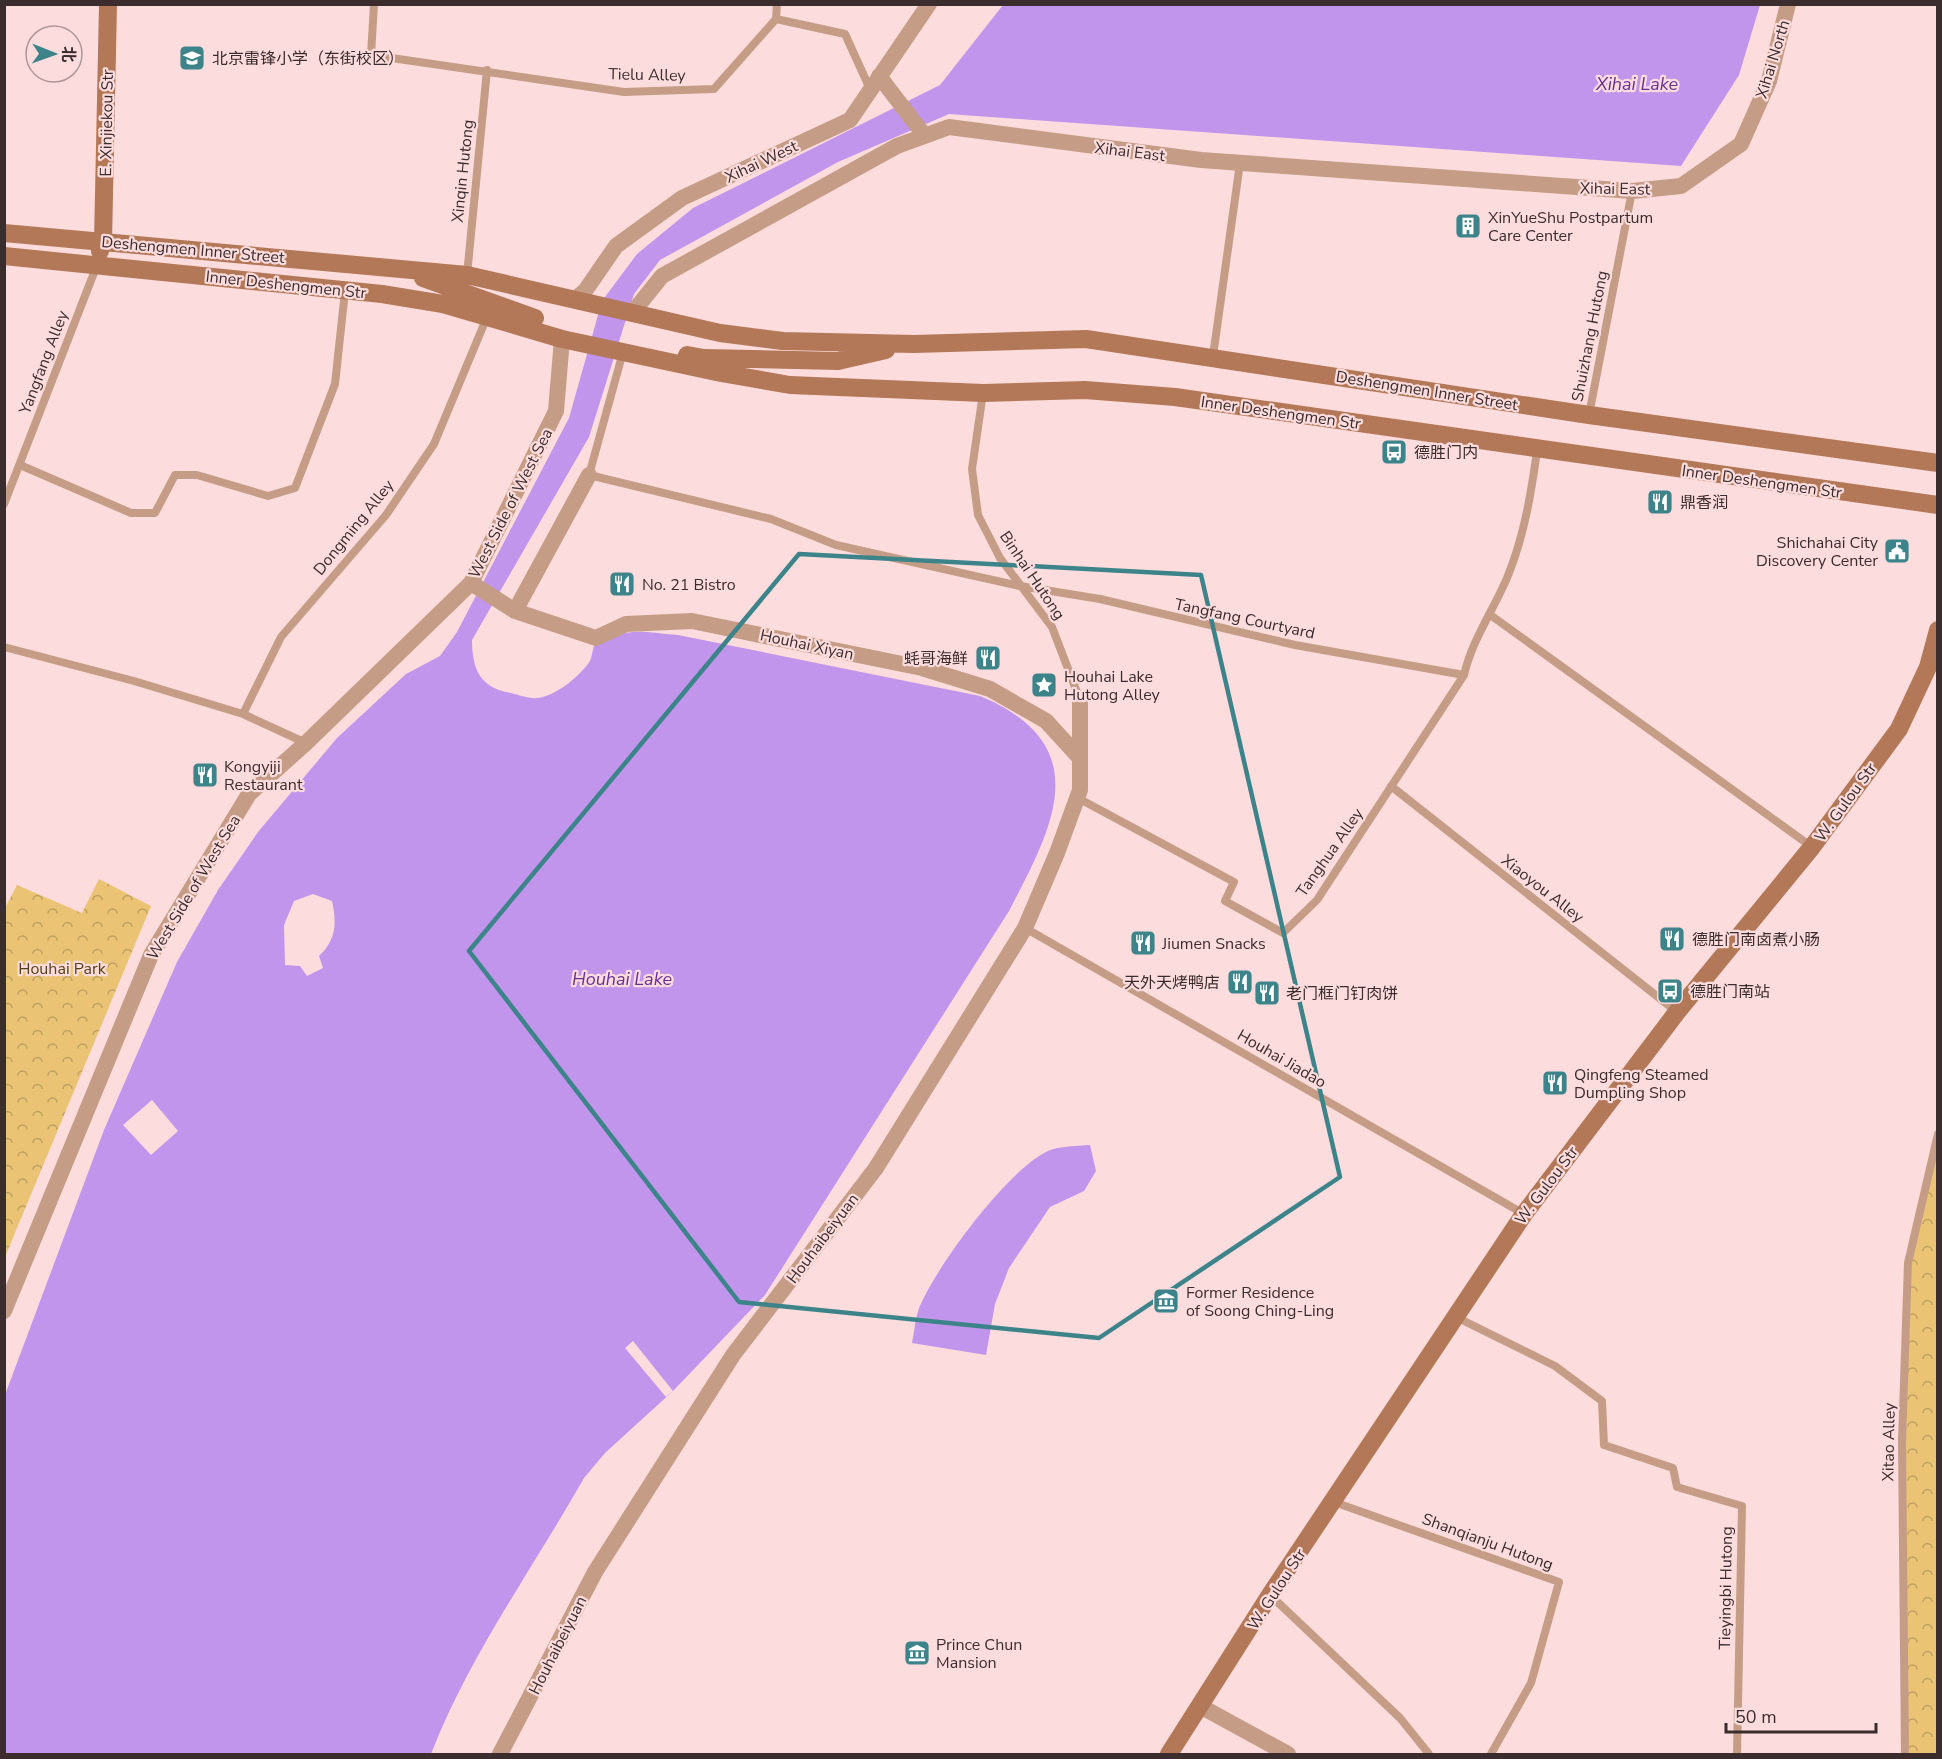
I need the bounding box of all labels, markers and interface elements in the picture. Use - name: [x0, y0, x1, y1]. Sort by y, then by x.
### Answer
- street label: Xihai North: [1751, 17, 1795, 101]
- north arrow: [24, 24, 84, 84]
- school or university icon: 北京雷锋小学（东街校区）: [177, 43, 207, 73]
- text: 北: [57, 46, 79, 62]
- place label: 北京雷锋小学（东街校区）: [212, 48, 404, 70]
- street label: Tielu Alley: [608, 63, 687, 87]
- street label: E. Xinjiekou Str: [95, 69, 119, 177]
- water label: Xihai Lake: [1595, 72, 1678, 96]
- street label: Xinqin Hutong: [447, 118, 479, 224]
- street label: Xihai West: [721, 135, 802, 188]
- street label: Xihai East: [1094, 137, 1167, 167]
- street label: Xihai East: [1580, 177, 1651, 201]
- place label: XinYueShu Postpartum Care Center: [1488, 207, 1653, 247]
- building icon: XinYueShu Postpartum Care Center: [1453, 211, 1483, 241]
- street label: Deshengmen Inner Street: [100, 231, 286, 269]
- street label: Inner Deshengmen Str: [205, 266, 368, 304]
- street label: Shuizhang Hutong: [1566, 269, 1613, 404]
- street label: Yangfang Alley: [14, 307, 74, 418]
- street label: Deshengmen Inner Street: [1334, 366, 1520, 416]
- street label: Inner Deshengmen Str: [1199, 391, 1363, 435]
- street label: West Side of West Sea: [463, 425, 558, 582]
- bus stop icon: 德胜门内: [1379, 437, 1409, 467]
- place label: 德胜门内: [1414, 442, 1478, 464]
- street label: Inner Deshengmen Str: [1680, 460, 1844, 504]
- street label: Dongming Alley: [308, 475, 400, 580]
- restaurant icon: 鼎香润: [1645, 487, 1675, 517]
- place label: 鼎香润: [1680, 492, 1728, 514]
- street label: Binhai Hutong: [994, 527, 1070, 624]
- place label: Shichahai City Discovery Center: [1756, 532, 1879, 572]
- public building icon: Shichahai City Discovery Center: [1882, 536, 1912, 566]
- restaurant icon: No. 21 Bistro: [607, 569, 637, 599]
- place label: No. 21 Bistro: [642, 574, 736, 596]
- street label: Tangfang Courtyard: [1173, 593, 1317, 645]
- street label: Houhai Xiyan: [758, 624, 856, 666]
- restaurant icon: 蚝哥海鲜: [973, 643, 1003, 673]
- place label: 蚝哥海鲜: [904, 648, 968, 670]
- place label: Houhai Lake Hutong Alley: [1064, 666, 1161, 706]
- place icon: Houhai Lake Hutong Alley: [1029, 670, 1059, 700]
- place label: Kongyiji Restaurant: [224, 756, 303, 796]
- street label: W. Gulou Str: [1810, 758, 1882, 847]
- restaurant icon: Kongyiji Restaurant: [190, 760, 220, 790]
- street label: Tanghua Alley: [1291, 803, 1369, 901]
- street label: West Side of West Sea: [142, 811, 246, 964]
- street label: Xiaoyou Alley: [1497, 850, 1589, 928]
- restaurant icon: 德胜门南卤煮小肠: [1657, 924, 1687, 954]
- restaurant icon: Jiumen Snacks: [1128, 928, 1158, 958]
- place label: 德胜门南卤煮小肠: [1692, 929, 1820, 951]
- place label: Jiumen Snacks: [1161, 933, 1266, 955]
- park label: Houhai Park: [18, 958, 107, 980]
- water label: Houhai Lake: [572, 967, 672, 991]
- restaurant icon: 天外天烤鸭店: [1225, 967, 1255, 997]
- place label: 天外天烤鸭店: [1124, 972, 1220, 994]
- bus stop icon: 德胜门南站: [1655, 976, 1685, 1006]
- restaurant icon: 老门框门钉肉饼: [1252, 978, 1282, 1008]
- place label: 德胜门南站: [1690, 981, 1770, 1003]
- place label: 老门框门钉肉饼: [1286, 983, 1398, 1005]
- street label: Houhai Jiadao: [1233, 1024, 1330, 1093]
- place label: Qingfeng Steamed Dumpling Shop: [1574, 1064, 1709, 1104]
- restaurant icon: Qingfeng Steamed Dumpling Shop: [1540, 1068, 1570, 1098]
- street label: W. Gulou Str: [1510, 1142, 1584, 1229]
- street label: Houhaibeiyuan: [782, 1189, 864, 1288]
- place label: Former Residence of Soong Ching-Ling: [1186, 1282, 1334, 1322]
- museum icon: Former Residence of Soong Ching-Ling: [1151, 1286, 1181, 1316]
- street label: Xitao Alley: [1877, 1402, 1901, 1482]
- street label: Shanqianju Hutong: [1419, 1508, 1556, 1576]
- street label: Tieyingbi Hutong: [1714, 1526, 1738, 1650]
- street label: W. Gulou Str: [1242, 1544, 1312, 1635]
- street label: Houhaibeiyuan: [524, 1592, 592, 1698]
- place label: Prince Chun Mansion: [936, 1634, 1022, 1674]
- museum icon: Prince Chun Mansion: [902, 1638, 932, 1668]
- scale bar: [1726, 1696, 1876, 1734]
- text: 50 m: [1735, 1705, 1777, 1729]

